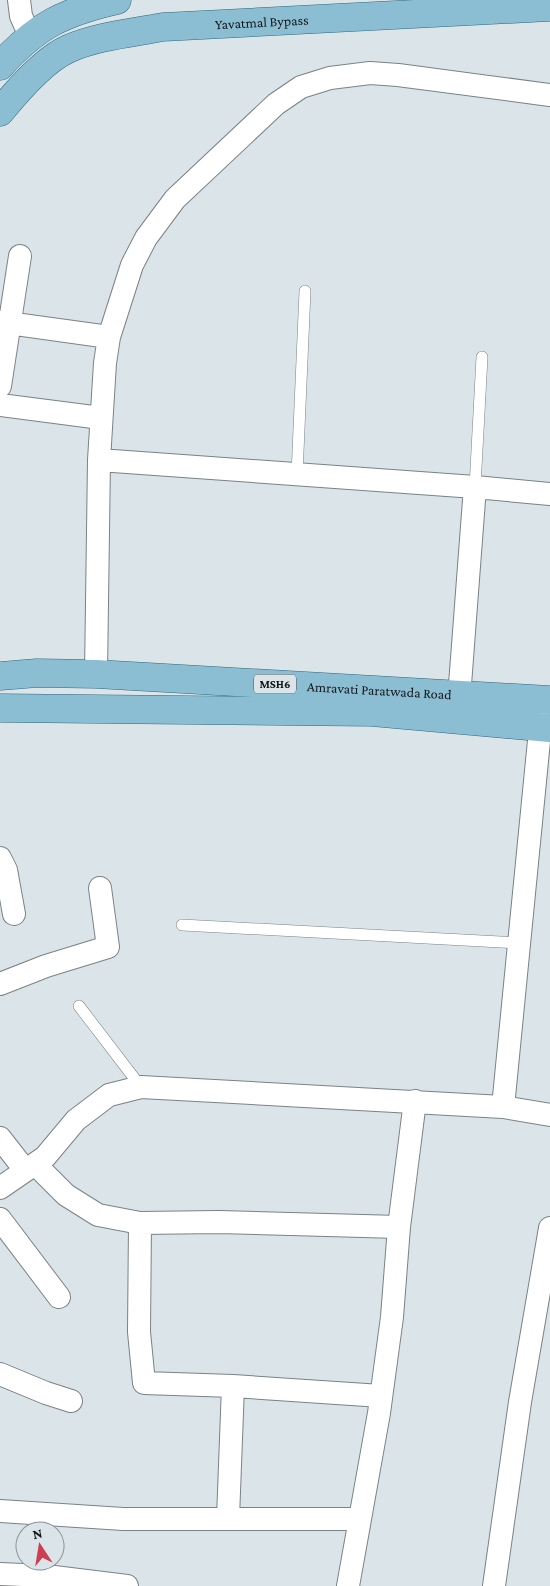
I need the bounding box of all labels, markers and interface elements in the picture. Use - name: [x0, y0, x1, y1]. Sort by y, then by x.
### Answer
- street label: Yavatmal Bypass: [215, 11, 309, 32]
- road number: MSH6: [254, 674, 296, 694]
- street label: Amravati Paratwada Road: [307, 678, 453, 702]
- north arrow: [15, 1521, 65, 1571]
- text: N: [31, 1524, 44, 1542]

